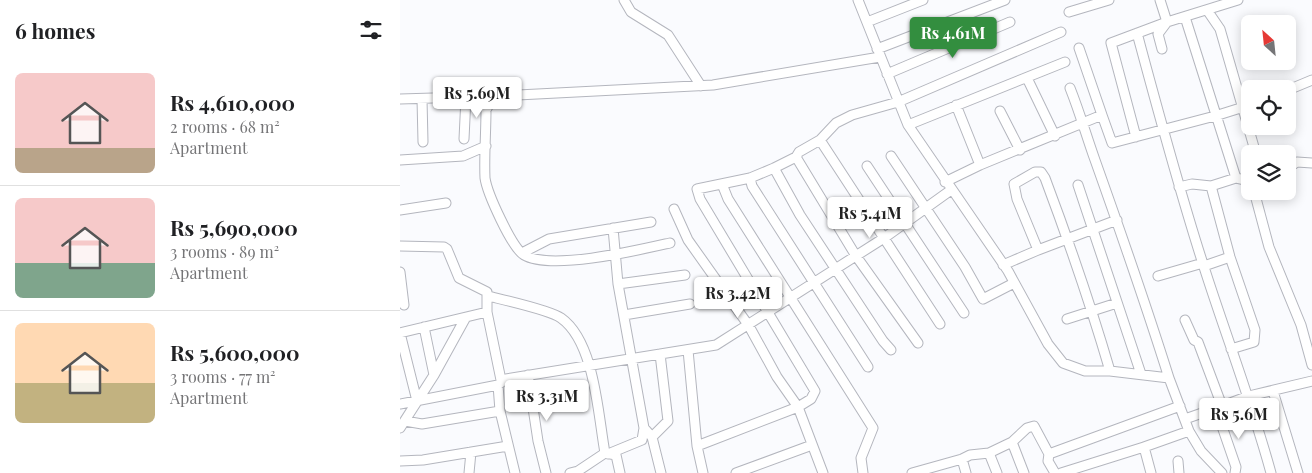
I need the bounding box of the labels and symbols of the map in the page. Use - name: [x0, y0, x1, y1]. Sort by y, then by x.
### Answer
- north arrow: [1241, 15, 1296, 70]
- pin: Rs 4.61M: [901, 17, 1005, 59]
- pin: Rs 5.69M: [425, 76, 529, 119]
- pin: Rs 5.41M: [818, 196, 922, 239]
- pin: Rs 3.42M: [686, 276, 790, 319]
- pin: Rs 3.31M: [495, 380, 599, 422]
- pin: Rs 5.6M: [1193, 398, 1285, 440]

